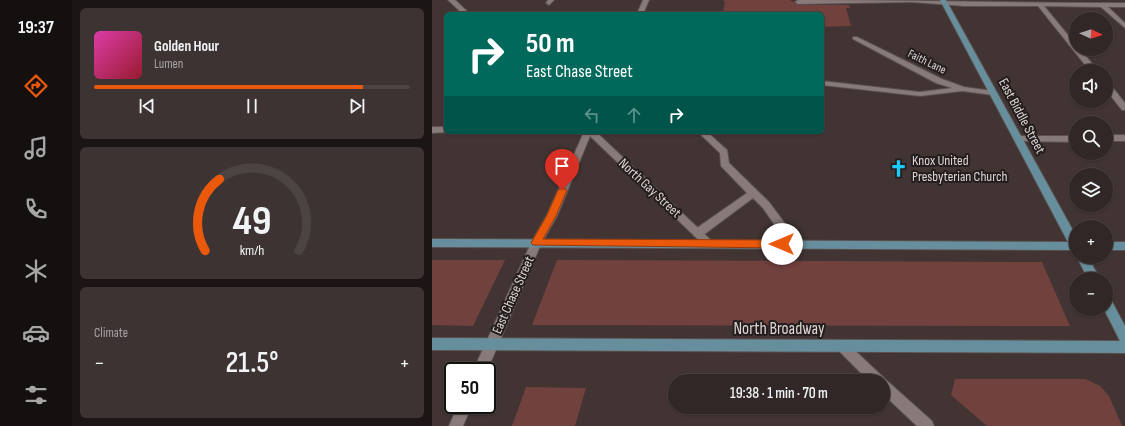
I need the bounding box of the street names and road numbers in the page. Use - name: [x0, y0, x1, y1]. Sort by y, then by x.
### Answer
- street label: Faith Lane: [905, 46, 949, 78]
- street label: East Biddle Street: [995, 75, 1049, 157]
- street label: North Gay Street: [615, 155, 685, 221]
- street label: East Chase Street: [488, 254, 538, 336]
- street label: North Broadway: [733, 319, 825, 339]

